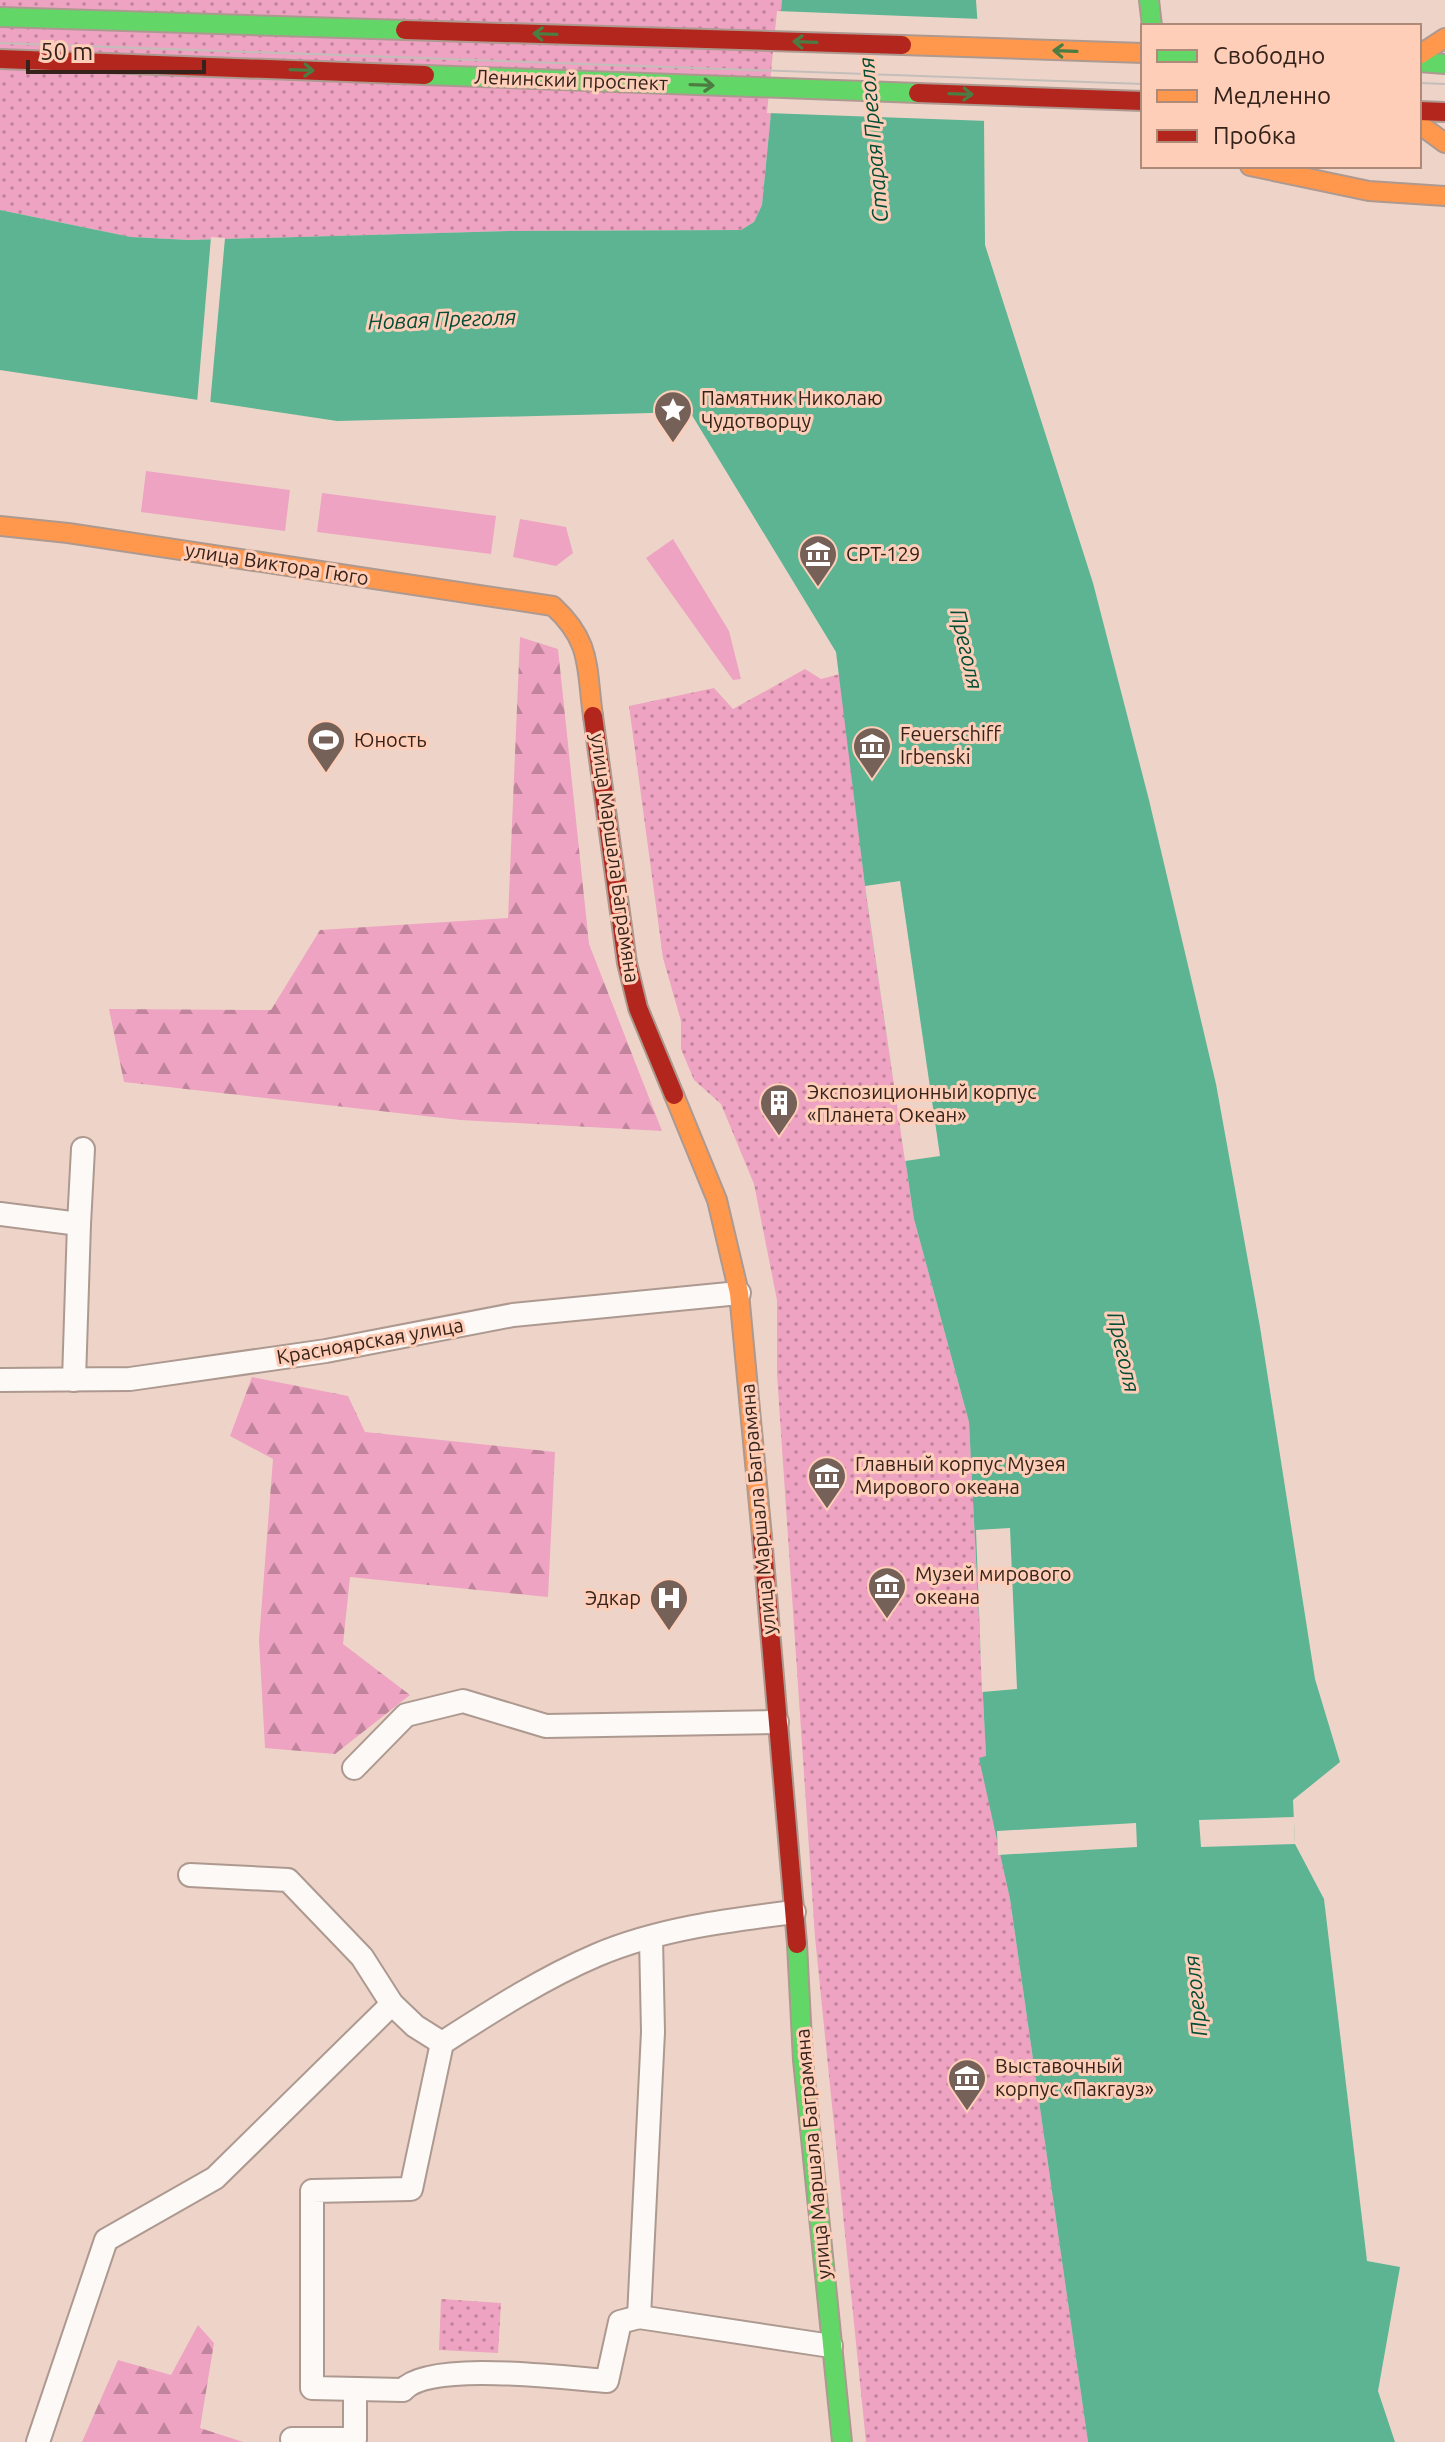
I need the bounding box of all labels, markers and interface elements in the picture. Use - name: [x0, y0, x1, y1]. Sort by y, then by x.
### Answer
- scale bar: [28, 24, 204, 74]
- legend: [1141, 24, 1421, 168]
- one-way arrow: [532, 27, 559, 42]
- one-way arrow: [792, 35, 819, 50]
- text: 50 m: [40, 38, 93, 65]
- text: Свободно: [1213, 42, 1325, 69]
- one-way arrow: [1052, 43, 1079, 58]
- water label: Старая Преголя: [853, 56, 892, 224]
- one-way arrow: [288, 63, 315, 78]
- street label: Ленинский проспект: [474, 65, 668, 94]
- one-way arrow: [688, 77, 715, 92]
- text: Медленно: [1213, 82, 1331, 109]
- one-way arrow: [947, 87, 974, 102]
- text: Пробка: [1213, 122, 1296, 149]
- water label: Новая Преголя: [367, 303, 517, 334]
- place label: Памятник Николаю Чудотворцу: [701, 386, 883, 432]
- place icon: Памятник Николаю Чудотворцу: [652, 389, 694, 444]
- museum icon: СРТ-129: [797, 533, 839, 588]
- street label: улица Виктора Гюго: [184, 538, 370, 589]
- place label: СРТ-129: [846, 542, 920, 565]
- water label: Преголя: [946, 606, 989, 691]
- sports icon: Юность: [305, 719, 347, 774]
- place label: Feuerschiff Irbenski: [900, 722, 1002, 768]
- museum icon: Feuerschiff Irbenski: [851, 725, 893, 780]
- place label: Юность: [354, 728, 427, 751]
- street label: улица Маршала Баграмяна: [587, 732, 644, 984]
- place label: Экспозиционный корпус «Планета Океан»: [807, 1080, 1037, 1126]
- building icon: Экспозиционный корпус «Планета Океан»: [758, 1082, 800, 1137]
- water label: Преголя: [1103, 1309, 1146, 1394]
- street label: Красноярская улица: [275, 1313, 465, 1368]
- street label: улица Маршала Баграмяна: [735, 1383, 780, 1635]
- place label: Главный корпус Музея Мирового океана: [855, 1452, 1066, 1498]
- museum icon: Главный корпус Музея Мирового океана: [806, 1455, 848, 1510]
- place label: Музей мирового океана: [915, 1562, 1071, 1608]
- museum icon: Музей мирового океана: [866, 1565, 908, 1620]
- hospital icon: Эдкар: [648, 1577, 690, 1632]
- place label: Эдкар: [585, 1586, 641, 1609]
- water label: Преголя: [1178, 1954, 1211, 2038]
- street label: улица Маршала Баграмяна: [790, 2028, 835, 2280]
- place label: Выставочный корпус «Пакгауз»: [995, 2054, 1154, 2100]
- museum icon: Выставочный корпус «Пакгауз»: [946, 2057, 988, 2112]

